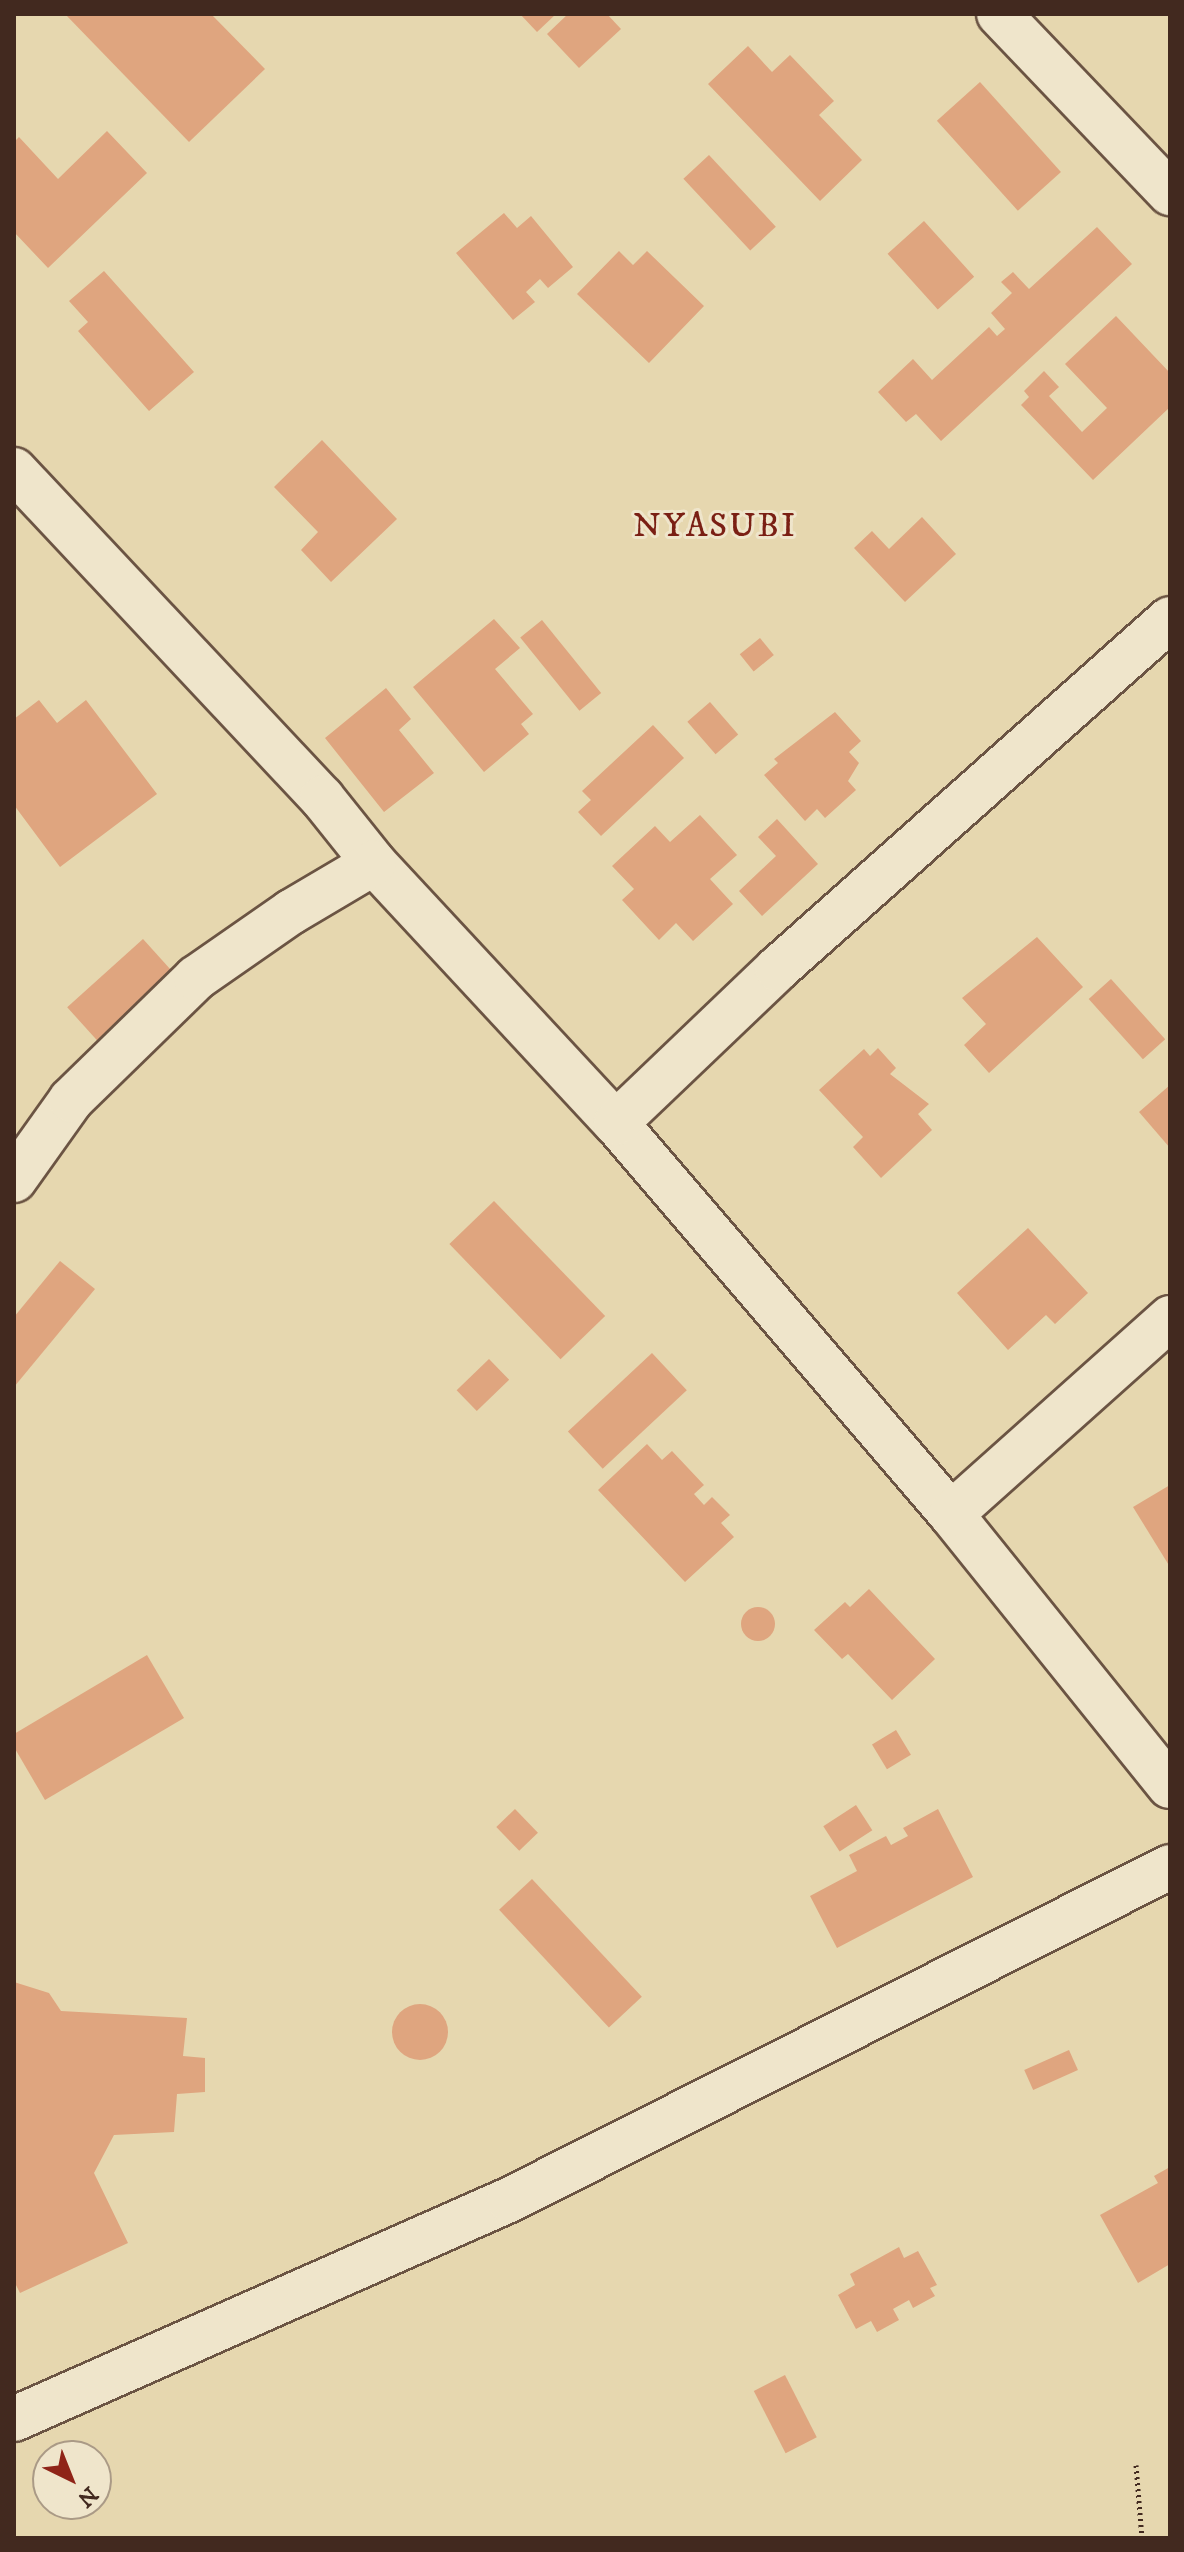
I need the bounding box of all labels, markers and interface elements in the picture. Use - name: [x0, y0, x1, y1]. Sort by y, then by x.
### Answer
- district label: NYASUBI: [633, 507, 797, 547]
- north arrow: [32, 2440, 112, 2520]
- text: N: [72, 2480, 103, 2512]

